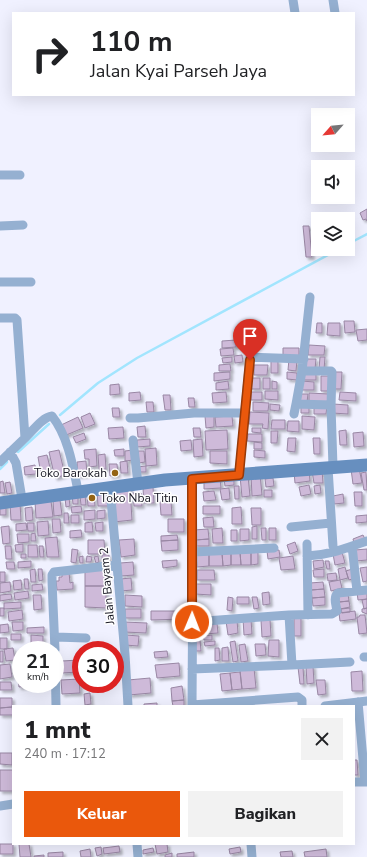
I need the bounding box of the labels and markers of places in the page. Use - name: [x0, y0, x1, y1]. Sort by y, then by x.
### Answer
- pin: [233, 319, 267, 360]
- place label: Toko Barokah: [34, 465, 107, 481]
- marker: Toko Barokah: [110, 468, 120, 478]
- place label: Toko Nba Titin: [100, 490, 178, 506]
- marker: Toko Nba Titin: [87, 493, 97, 503]

